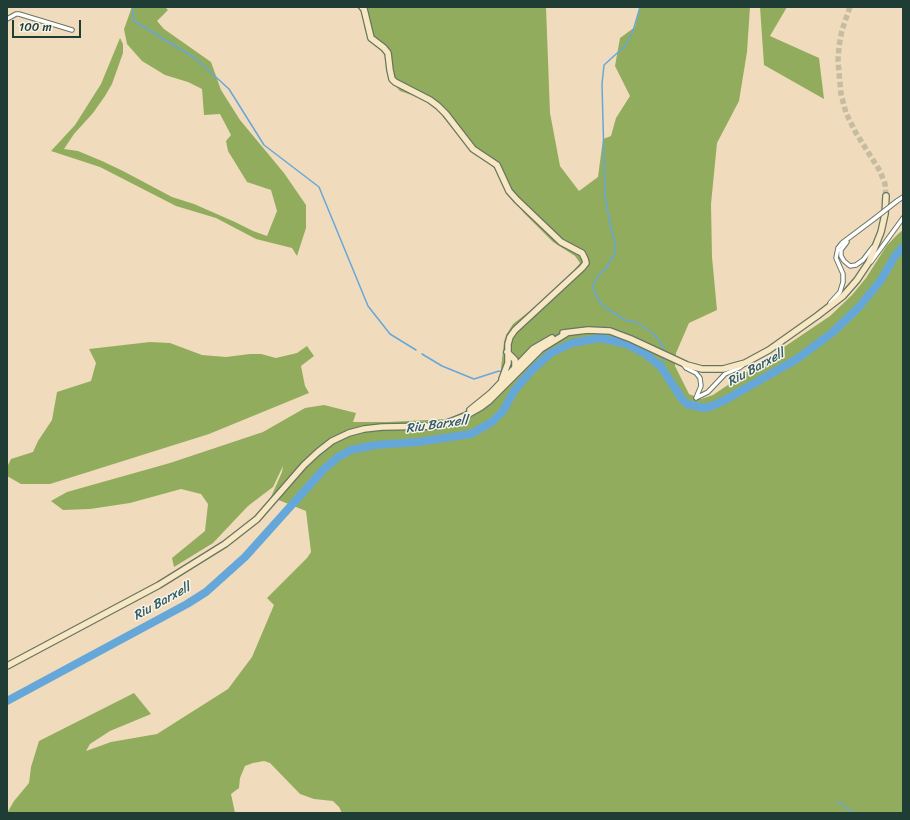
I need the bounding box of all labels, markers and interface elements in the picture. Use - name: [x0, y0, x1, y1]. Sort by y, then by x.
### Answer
- scale bar: [14, 12, 83, 38]
- text: 100 m: [19, 16, 52, 38]
- water label: Riu Barxell: [725, 346, 787, 390]
- water label: Riu Barxell: [405, 413, 469, 437]
- water label: Riu Barxell: [131, 580, 193, 624]

